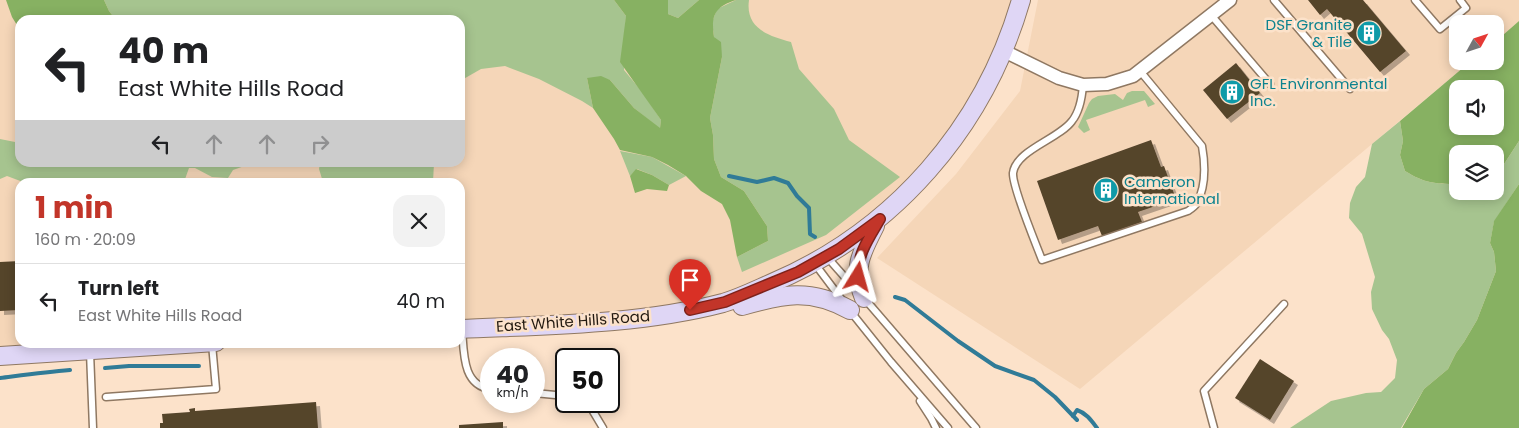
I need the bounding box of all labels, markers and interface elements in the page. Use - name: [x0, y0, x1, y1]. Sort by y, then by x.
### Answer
- place label: DSF Granite & Tile: [1266, 14, 1352, 52]
- north arrow: [1449, 15, 1504, 70]
- map controls: [1449, 15, 1504, 200]
- building icon: DSF Granite & Tile: [1356, 20, 1382, 46]
- text: 40 m: [118, 26, 209, 75]
- icon: left: [35, 35, 100, 100]
- text: East White Hills Road: [118, 73, 344, 104]
- place label: GFL Environmental Inc.: [1250, 73, 1388, 111]
- building icon: GFL Environmental Inc.: [1219, 79, 1245, 105]
- button: sound: [1449, 80, 1504, 135]
- icon: left: [147, 130, 175, 158]
- icon: ahead: [200, 130, 228, 158]
- icon: ahead: [253, 130, 281, 158]
- icon: right: [306, 130, 334, 158]
- button: layers: [1449, 145, 1504, 200]
- place label: Cameron International: [1124, 171, 1220, 209]
- building icon: Cameron International: [1093, 177, 1119, 203]
- text: 1 min: [35, 186, 113, 229]
- button: close: [393, 195, 445, 247]
- text: 160 m · 20:09: [35, 228, 136, 251]
- position arrow: [831, 250, 883, 302]
- pin: [669, 259, 711, 310]
- icon: arrive: [676, 266, 704, 294]
- text: Turn left: [78, 275, 159, 302]
- icon: left: [35, 287, 63, 315]
- text: 40 m: [396, 288, 445, 315]
- text: East White Hills Road: [78, 304, 242, 327]
- street label: East White Hills Road: [495, 305, 651, 337]
- speed limit sign: 50: [555, 348, 620, 413]
- text: 40: [496, 357, 529, 392]
- text: km/h: [497, 384, 528, 401]

